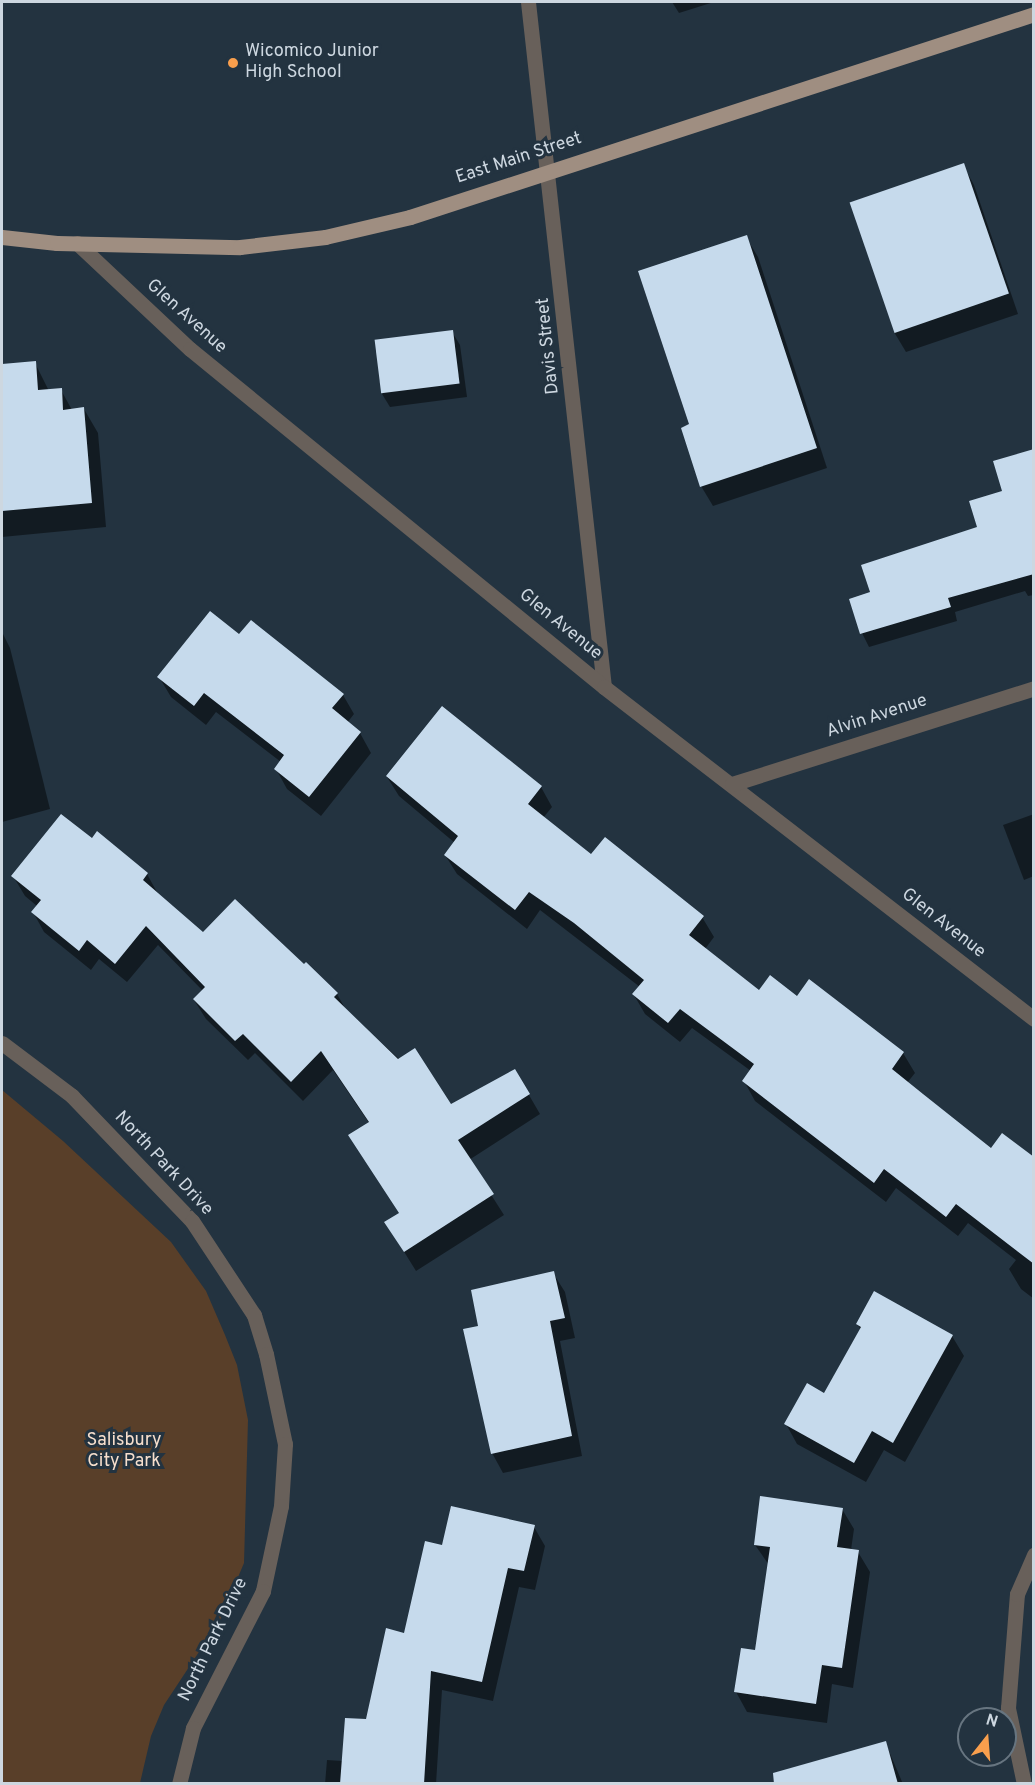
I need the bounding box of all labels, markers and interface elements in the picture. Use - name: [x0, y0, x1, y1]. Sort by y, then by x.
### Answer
- place label: Wicomico Junior High School: [245, 42, 379, 84]
- marker: Wicomico Junior High School: [226, 56, 240, 70]
- street label: East Main Street: [453, 128, 585, 190]
- street label: Glen Avenue: [141, 275, 231, 359]
- street label: Davis Street: [533, 296, 565, 396]
- street label: Glen Avenue: [514, 585, 606, 665]
- street label: Alvin Avenue: [824, 690, 930, 744]
- street label: Glen Avenue: [896, 884, 990, 964]
- street label: North Park Drive: [109, 1107, 217, 1221]
- park label: Salisbury City Park: [86, 1431, 162, 1474]
- street label: North Park Drive: [175, 1575, 253, 1705]
- north arrow: [957, 1707, 1017, 1767]
- text: N: [983, 1710, 1000, 1733]

